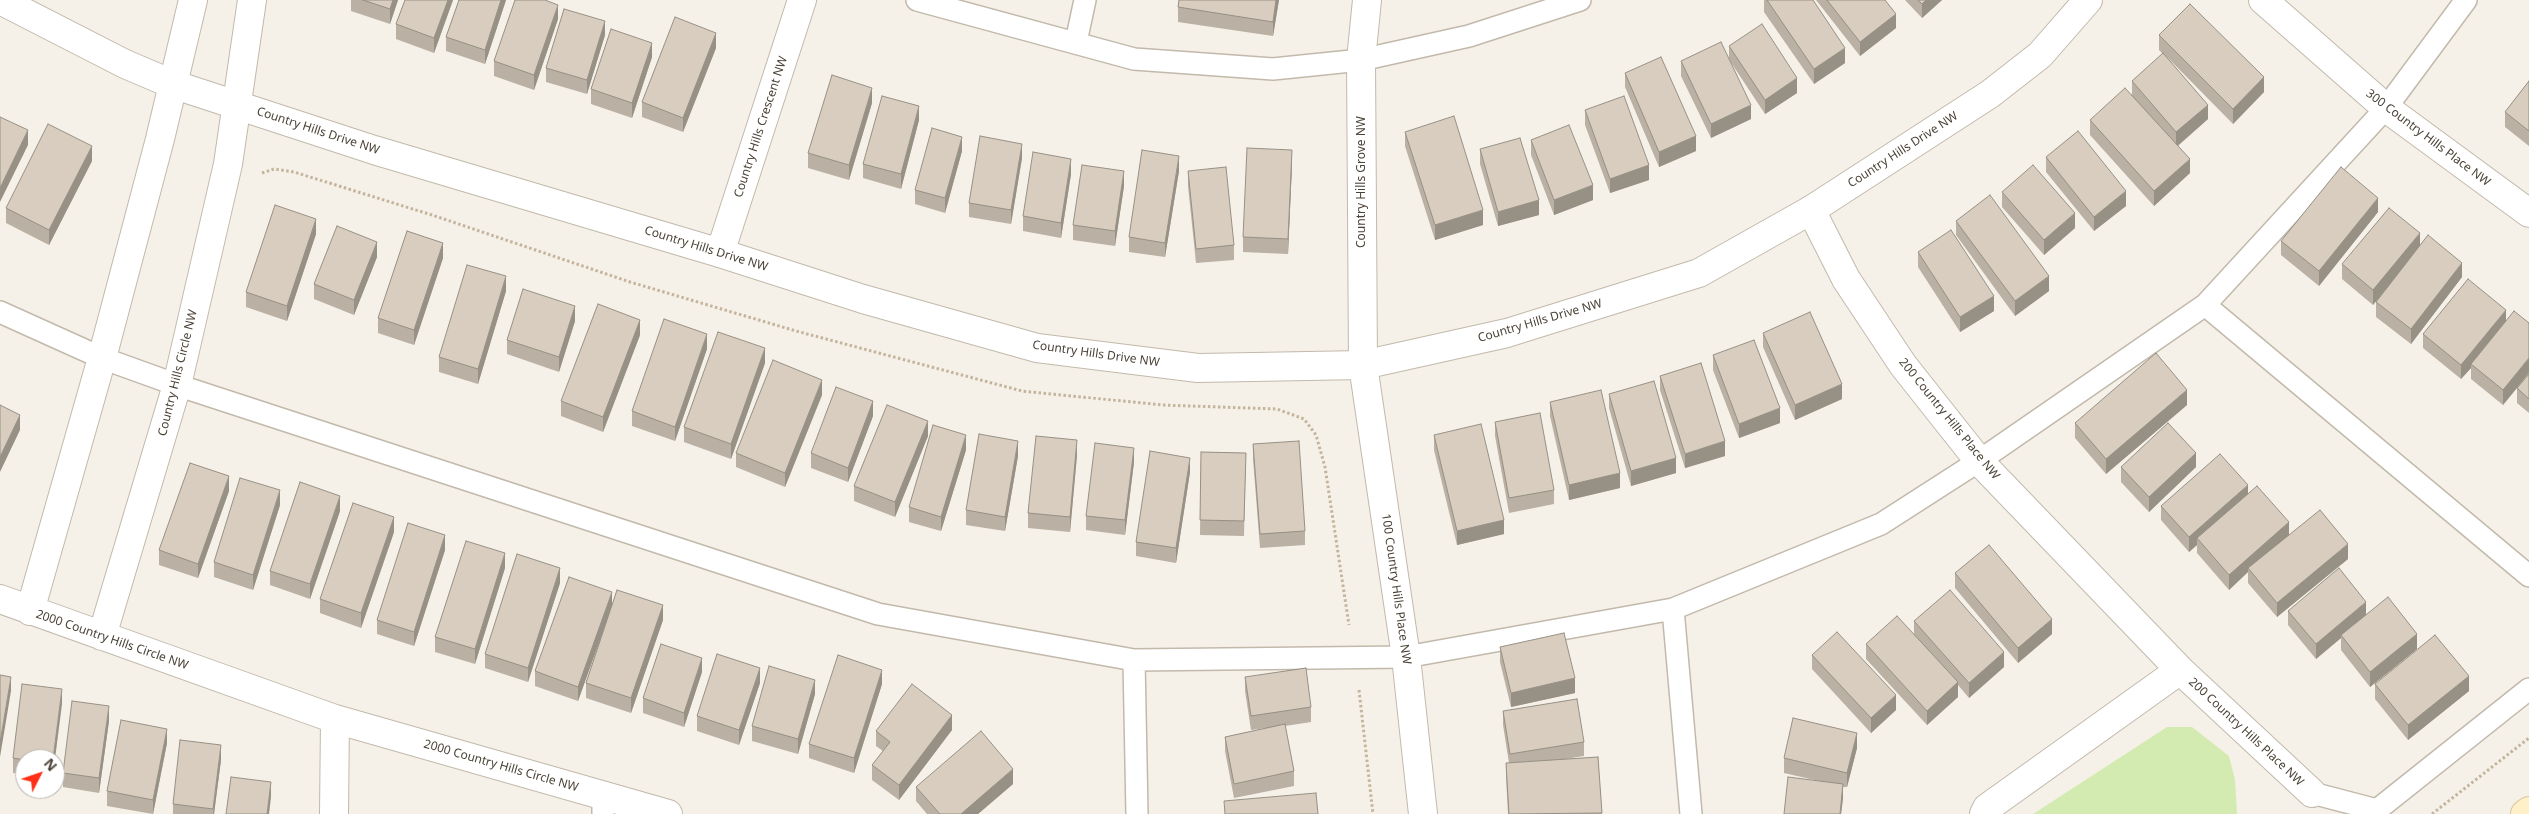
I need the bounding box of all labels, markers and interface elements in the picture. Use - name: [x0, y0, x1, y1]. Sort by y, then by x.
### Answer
- street label: Country Hills Crescent NW: [731, 55, 791, 199]
- street label: 300 Country Hills Place NW: [2363, 87, 2493, 189]
- street label: Country Hills Drive NW: [255, 104, 381, 158]
- street label: Country Hills Drive NW: [1845, 109, 1961, 191]
- street label: Country Hills Grove NW: [1355, 116, 1369, 248]
- street label: Country Hills Drive NW: [643, 223, 769, 275]
- street label: Country Hills Drive NW: [1476, 296, 1604, 346]
- street label: Country Hills Circle NW: [155, 308, 201, 438]
- street label: Country Hills Drive NW: [1031, 338, 1161, 370]
- street label: 200 Country Hills Place NW: [1896, 355, 2002, 483]
- street label: 100 Country Hills Place NW: [1378, 513, 1414, 665]
- street label: 2000 Country Hills Circle NW: [34, 607, 190, 673]
- street label: 200 Country Hills Place NW: [2186, 675, 2306, 789]
- street label: 2000 Country Hills Circle NW: [422, 737, 580, 795]
- north arrow: [15, 749, 65, 799]
- text: N: [40, 754, 62, 775]

